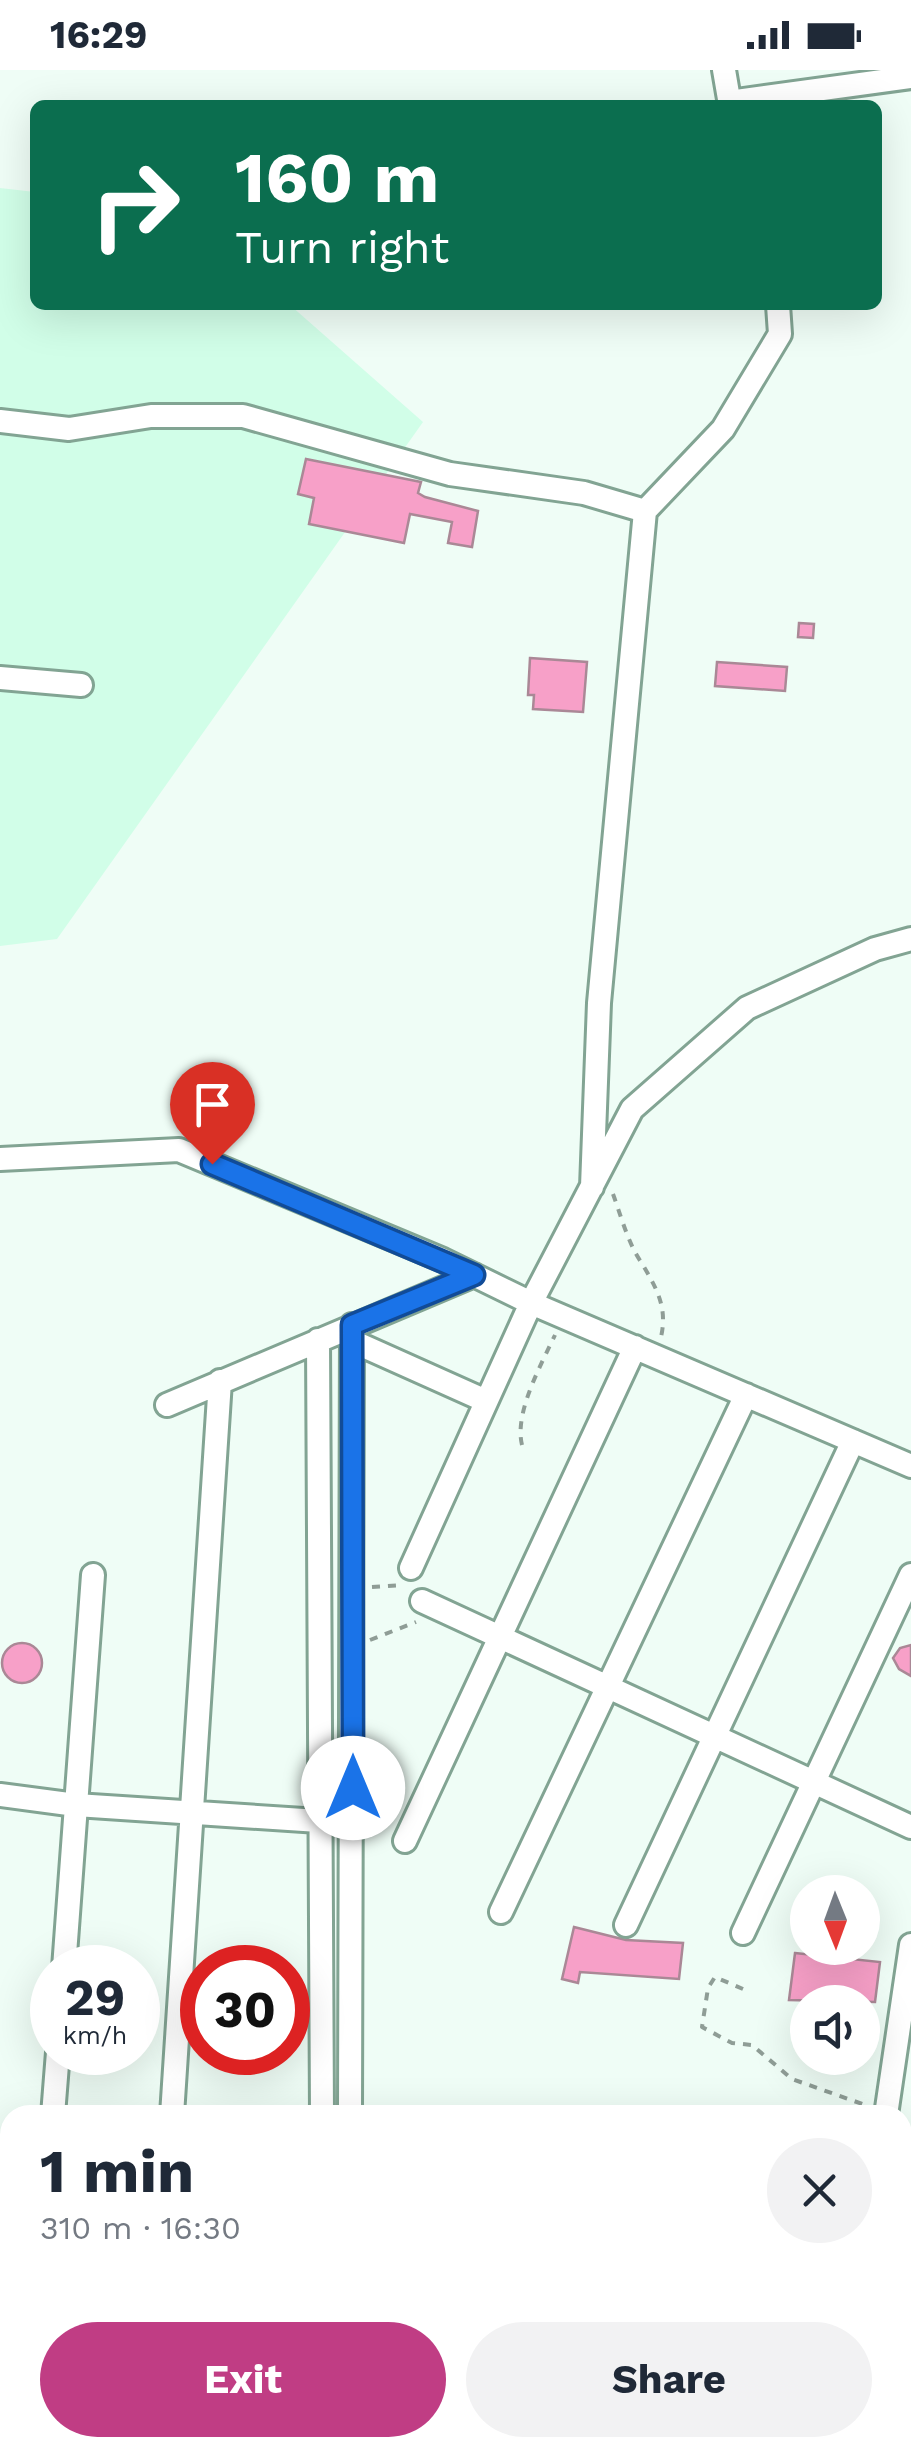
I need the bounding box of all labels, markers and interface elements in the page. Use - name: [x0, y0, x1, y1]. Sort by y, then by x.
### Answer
- text: 16:29: [50, 13, 147, 57]
- text: 160 m: [235, 137, 439, 219]
- icon: right: [70, 140, 200, 270]
- text: Turn right: [235, 221, 449, 274]
- pin: [170, 1062, 255, 1165]
- icon: arrive: [185, 1077, 240, 1132]
- position arrow: [301, 1736, 405, 1840]
- north arrow: [790, 1875, 880, 1965]
- map controls: [790, 1875, 880, 2075]
- speed limit sign: 30: [180, 1945, 310, 2075]
- text: 29: [65, 1968, 125, 2027]
- button: sound: [790, 1985, 880, 2075]
- text: km/h: [63, 2021, 127, 2050]
- text: 1 min: [40, 2136, 194, 2207]
- button: close: [767, 2138, 872, 2243]
- text: 310 m · 16:30: [40, 2209, 241, 2247]
- button: Exit: [40, 2322, 446, 2437]
- button: Share: [466, 2322, 872, 2437]

